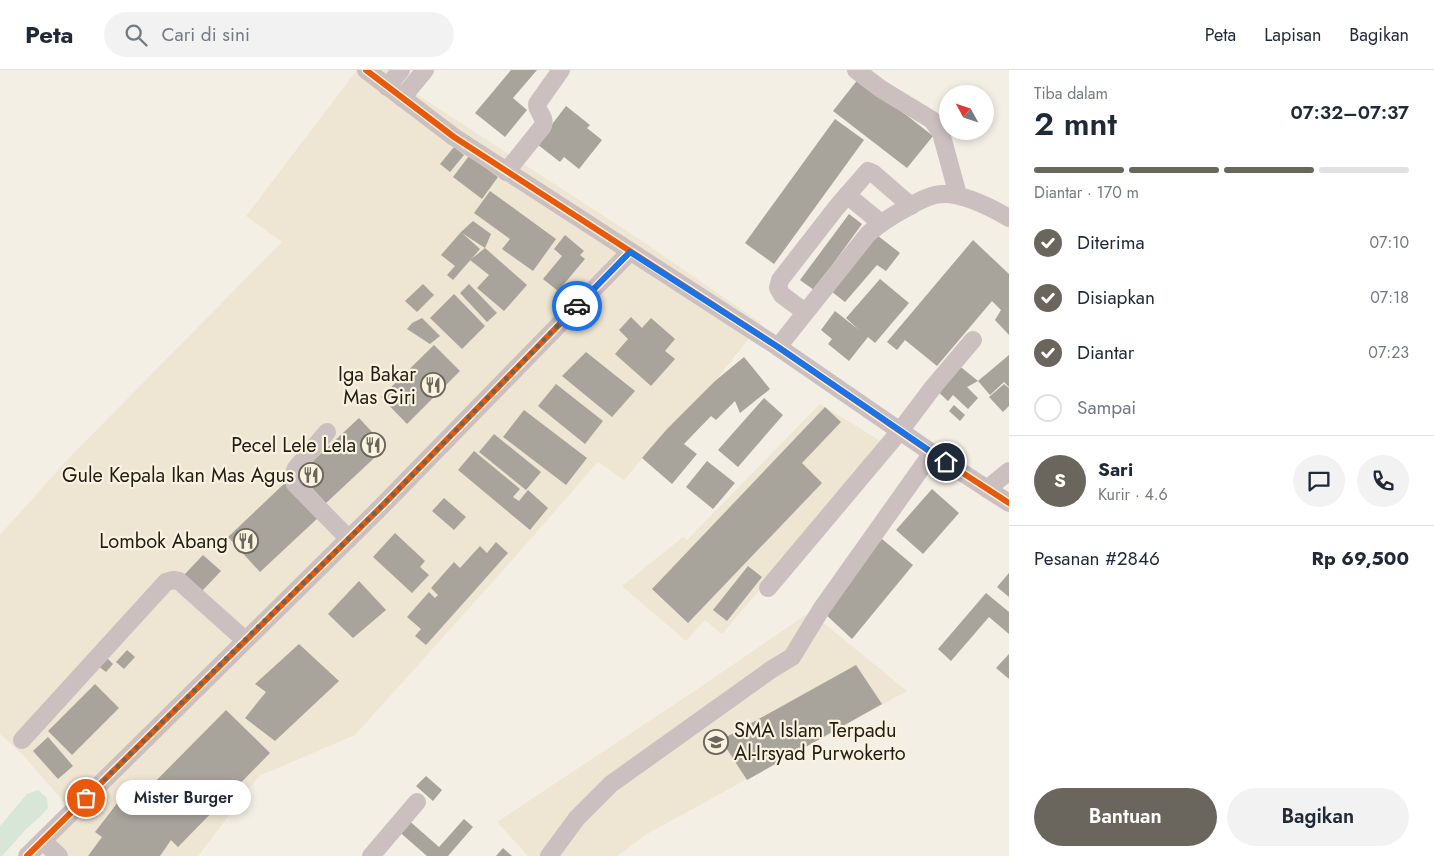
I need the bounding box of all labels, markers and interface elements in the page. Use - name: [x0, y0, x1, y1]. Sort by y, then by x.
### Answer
- search box: [104, 12, 454, 57]
- text: Peta: [25, 17, 74, 52]
- icon: search: [122, 21, 150, 49]
- text: Cari di sini: [162, 21, 250, 48]
- text: Peta: [1205, 22, 1236, 48]
- text: Lapisan: [1264, 22, 1321, 48]
- text: Bagikan: [1349, 22, 1409, 48]
- text: Tiba dalam: [1034, 82, 1108, 105]
- north arrow: [939, 85, 994, 140]
- map controls: [939, 85, 994, 140]
- text: 07:32–07:37: [1291, 99, 1409, 126]
- text: 2 mnt: [1034, 101, 1117, 147]
- text: Diantar · 170 m: [1034, 181, 1139, 204]
- icon: check: [1034, 229, 1062, 257]
- text: Diterima: [1077, 229, 1145, 256]
- text: 07:10: [1369, 231, 1409, 254]
- courier: [552, 281, 602, 331]
- icon: check: [1034, 284, 1062, 312]
- text: Disiapkan: [1077, 284, 1155, 311]
- text: 07:18: [1370, 286, 1409, 309]
- icon: car: [563, 292, 591, 320]
- icon: check: [1034, 339, 1062, 367]
- text: Diantar: [1077, 339, 1134, 366]
- text: 07:23: [1368, 341, 1409, 364]
- place label: Iga Bakar Mas Giri: [338, 360, 416, 412]
- restaurant icon: Iga Bakar Mas Giri: [420, 372, 446, 398]
- text: Sampai: [1077, 394, 1136, 421]
- place label: Pecel Lele Lela: [231, 431, 356, 460]
- restaurant icon: Pecel Lele Lela: [360, 432, 386, 458]
- pin: [925, 441, 967, 483]
- icon: home: [932, 448, 960, 476]
- button: chat: [1293, 455, 1345, 507]
- button: phone: [1357, 455, 1409, 507]
- text: Sari: [1098, 456, 1133, 483]
- place label: Gule Kepala Ikan Mas Agus: [62, 461, 294, 490]
- restaurant icon: Gule Kepala Ikan Mas Agus: [298, 462, 324, 488]
- text: S: [1054, 467, 1066, 494]
- text: Kurir · 4.6: [1098, 483, 1168, 506]
- place label: Lombok Abang: [99, 527, 228, 556]
- restaurant icon: Lombok Abang: [233, 528, 259, 554]
- text: Pesanan #2846: [1034, 545, 1160, 572]
- text: Rp 69,500: [1312, 545, 1409, 572]
- place label: SMA Islam Terpadu Al-Irsyad Purwokerto: [734, 716, 906, 768]
- school or university icon: SMA Islam Terpadu Al-Irsyad Purwokerto: [703, 729, 729, 755]
- pin: [65, 777, 107, 819]
- callout: Mister Burger: [116, 780, 251, 816]
- icon: bag: [72, 784, 100, 812]
- text: Mister Burger: [134, 786, 233, 809]
- button: Bantuan: [1034, 788, 1217, 846]
- button: Bagikan: [1227, 788, 1409, 846]

